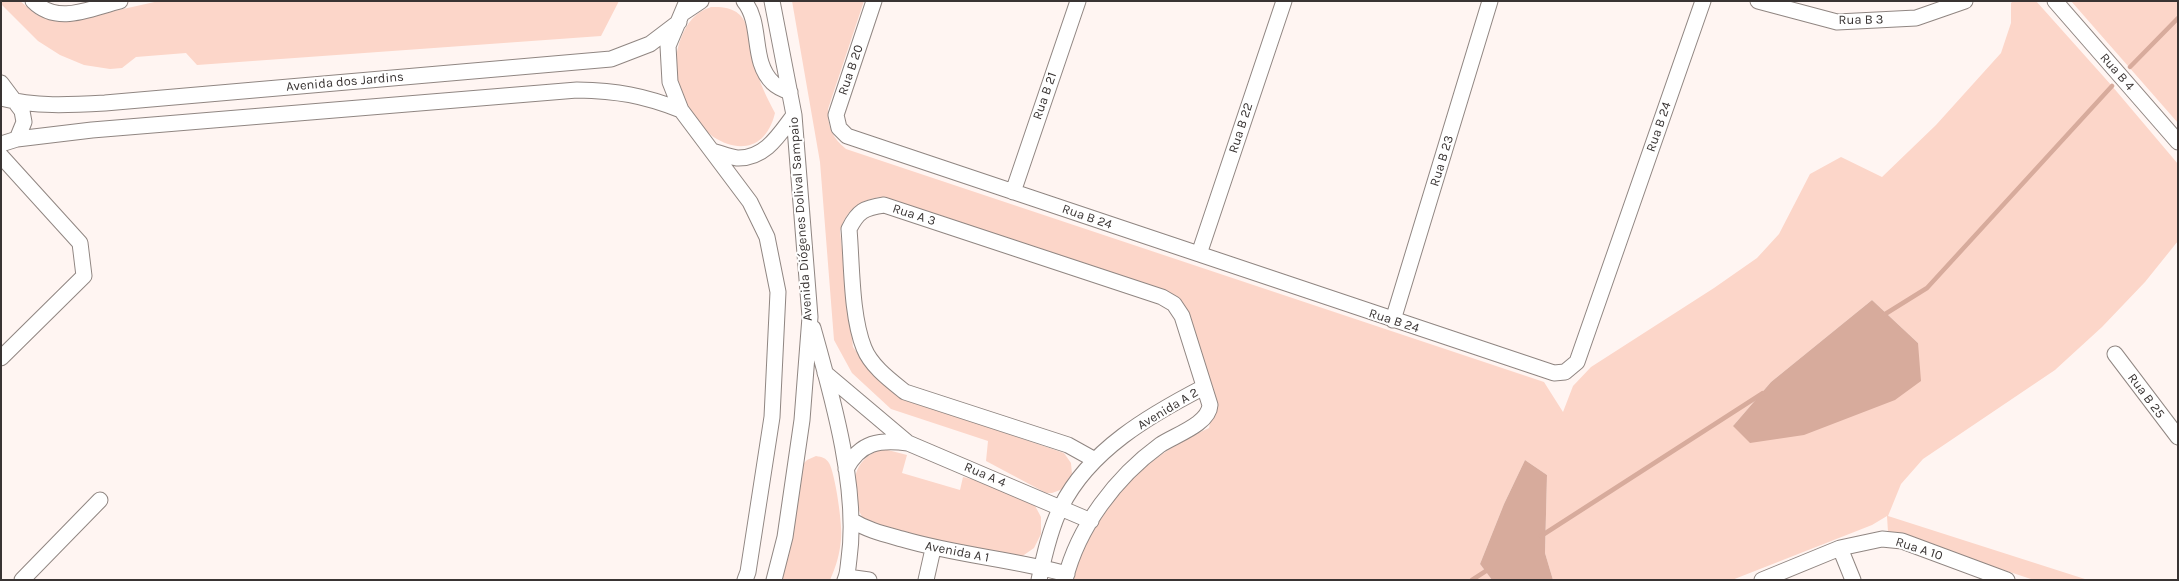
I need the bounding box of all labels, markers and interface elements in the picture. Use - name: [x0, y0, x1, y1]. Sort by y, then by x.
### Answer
- street label: Rua B 3: [1838, 12, 1884, 28]
- street label: Rua B 20: [835, 43, 867, 97]
- street label: Rua B 4: [2097, 50, 2137, 94]
- street label: Avenida dos Jardins: [285, 69, 405, 95]
- street label: Rua B 21: [1030, 70, 1060, 122]
- street label: Rua B 24: [1643, 100, 1675, 154]
- street label: Rua B 22: [1225, 101, 1257, 155]
- street label: Avenida Diógenes Dolival Sampaio: [786, 116, 816, 322]
- street label: Rua B 23: [1427, 134, 1457, 188]
- street label: Rua A 3: [891, 201, 937, 229]
- street label: Rua B 24: [1060, 201, 1114, 233]
- street label: Rua B 24: [1367, 306, 1421, 336]
- street label: Rua B 25: [2124, 370, 2168, 422]
- street label: Avenida A 2: [1135, 385, 1201, 433]
- street label: Rua A 4: [962, 459, 1008, 491]
- street label: Rua A 10: [1893, 534, 1945, 564]
- street label: Avenida A 1: [924, 538, 990, 566]

